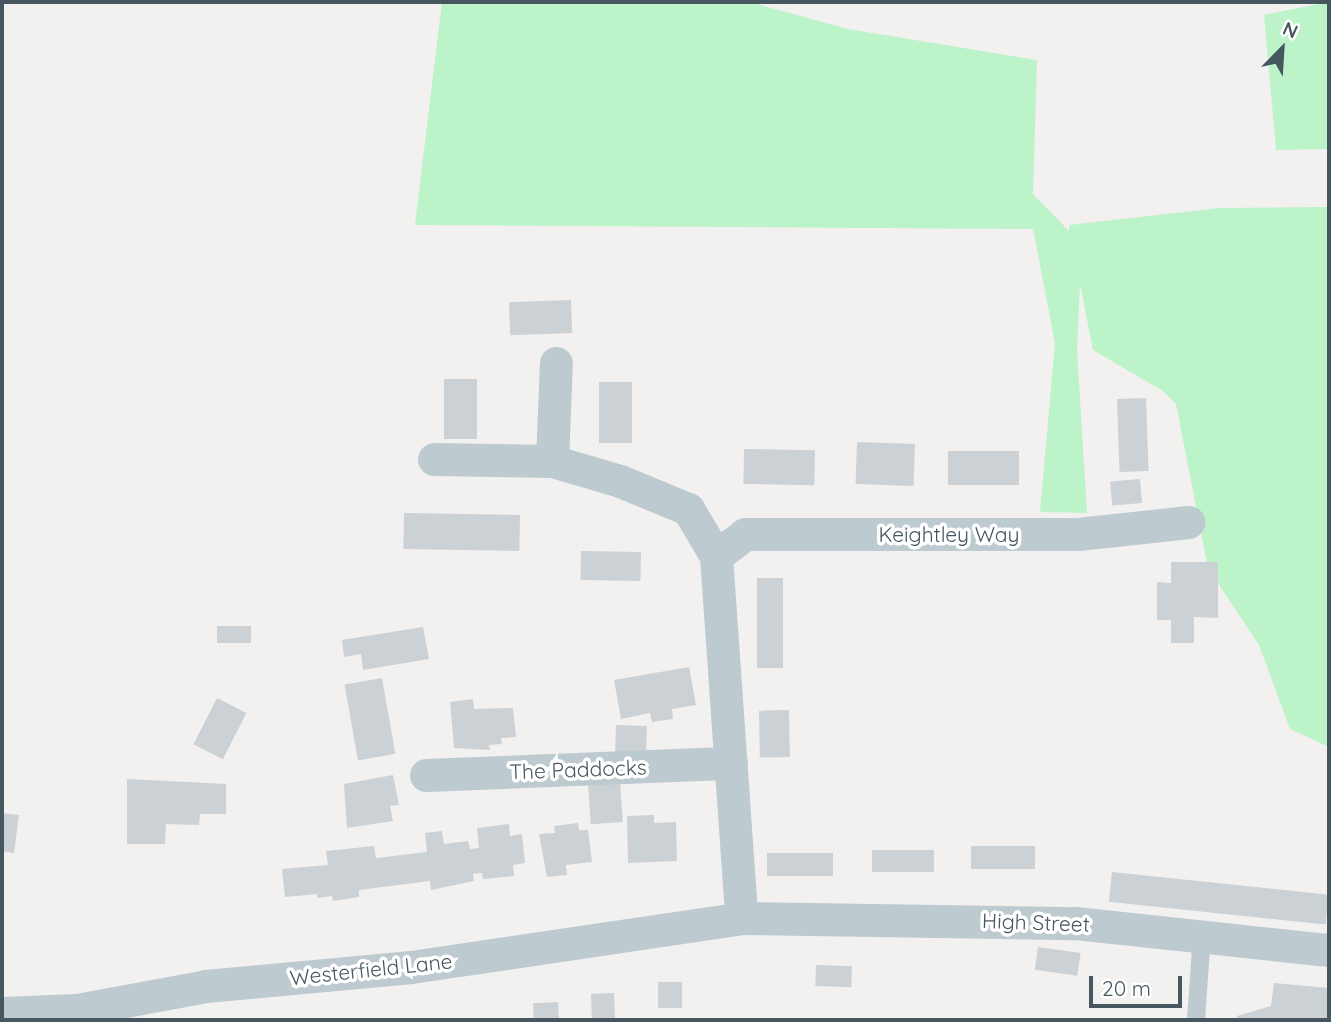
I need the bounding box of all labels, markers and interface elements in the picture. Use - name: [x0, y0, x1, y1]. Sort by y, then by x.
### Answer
- north arrow: [1247, 14, 1317, 84]
- text: N: [1279, 16, 1302, 44]
- street label: Keightley Way: [878, 521, 1020, 547]
- street label: The Paddocks: [509, 754, 647, 784]
- street label: High Street: [982, 908, 1090, 936]
- street label: Westerfield Lane: [288, 948, 454, 990]
- scale bar: [1093, 962, 1186, 1006]
- text: 20 m: [1102, 975, 1151, 1001]

